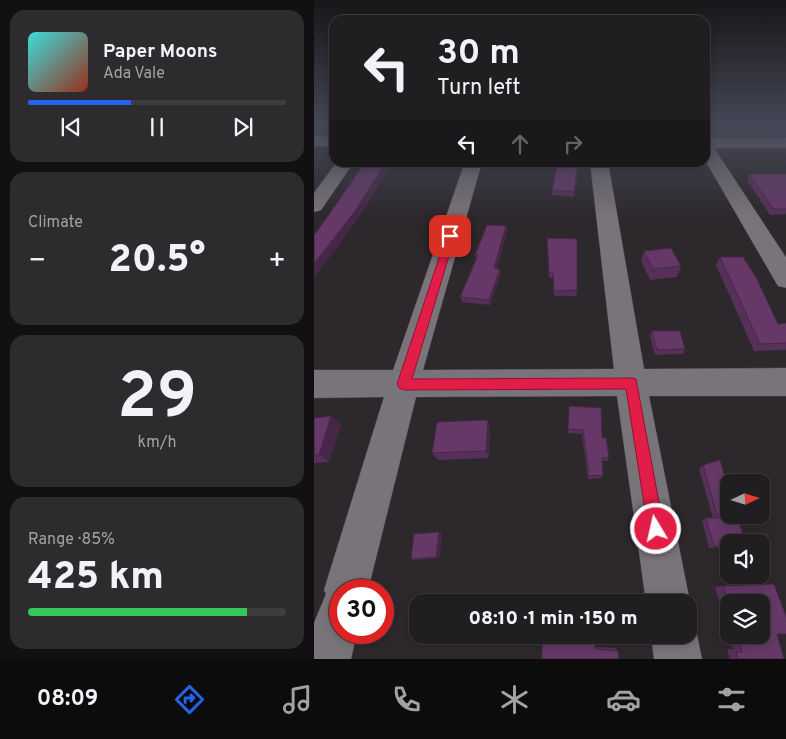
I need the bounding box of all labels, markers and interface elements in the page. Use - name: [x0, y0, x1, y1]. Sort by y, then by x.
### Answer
- text: 30 m: [437, 32, 520, 76]
- icon: left: [354, 35, 419, 100]
- text: Paper Moons: [103, 40, 217, 64]
- text: Ada Vale: [103, 64, 165, 84]
- text: Turn left: [437, 75, 520, 102]
- icon: previous: [57, 113, 85, 141]
- icon: pause: [143, 113, 171, 141]
- icon: next: [229, 113, 257, 141]
- icon: left: [453, 130, 481, 158]
- icon: ahead: [506, 130, 534, 158]
- icon: right: [559, 130, 587, 158]
- text: Climate: [28, 213, 83, 233]
- pin: [429, 215, 471, 257]
- icon: arrive: [436, 222, 464, 250]
- text: 20.5°: [109, 237, 205, 286]
- text: −: [28, 244, 46, 280]
- text: +: [268, 244, 286, 280]
- text: 29: [117, 359, 197, 441]
- text: km/h: [138, 433, 176, 453]
- north arrow: [720, 474, 770, 524]
- map controls: [720, 474, 770, 644]
- position arrow: [629, 502, 681, 554]
- text: Range · 85%: [28, 530, 115, 550]
- button: sound: [720, 534, 770, 584]
- text: 425 km: [28, 554, 164, 603]
- speed limit sign: 30: [329, 579, 394, 644]
- button: layers: [720, 594, 770, 644]
- text: 08:10 · 1 min · 150 m: [468, 607, 638, 631]
- icon: directions: [172, 682, 207, 717]
- icon: music: [280, 682, 315, 717]
- icon: phone: [389, 682, 424, 717]
- icon: climate: [497, 682, 532, 717]
- icon: car: [606, 682, 641, 717]
- icon: filters: [714, 682, 749, 717]
- text: 08:09: [37, 686, 98, 713]

